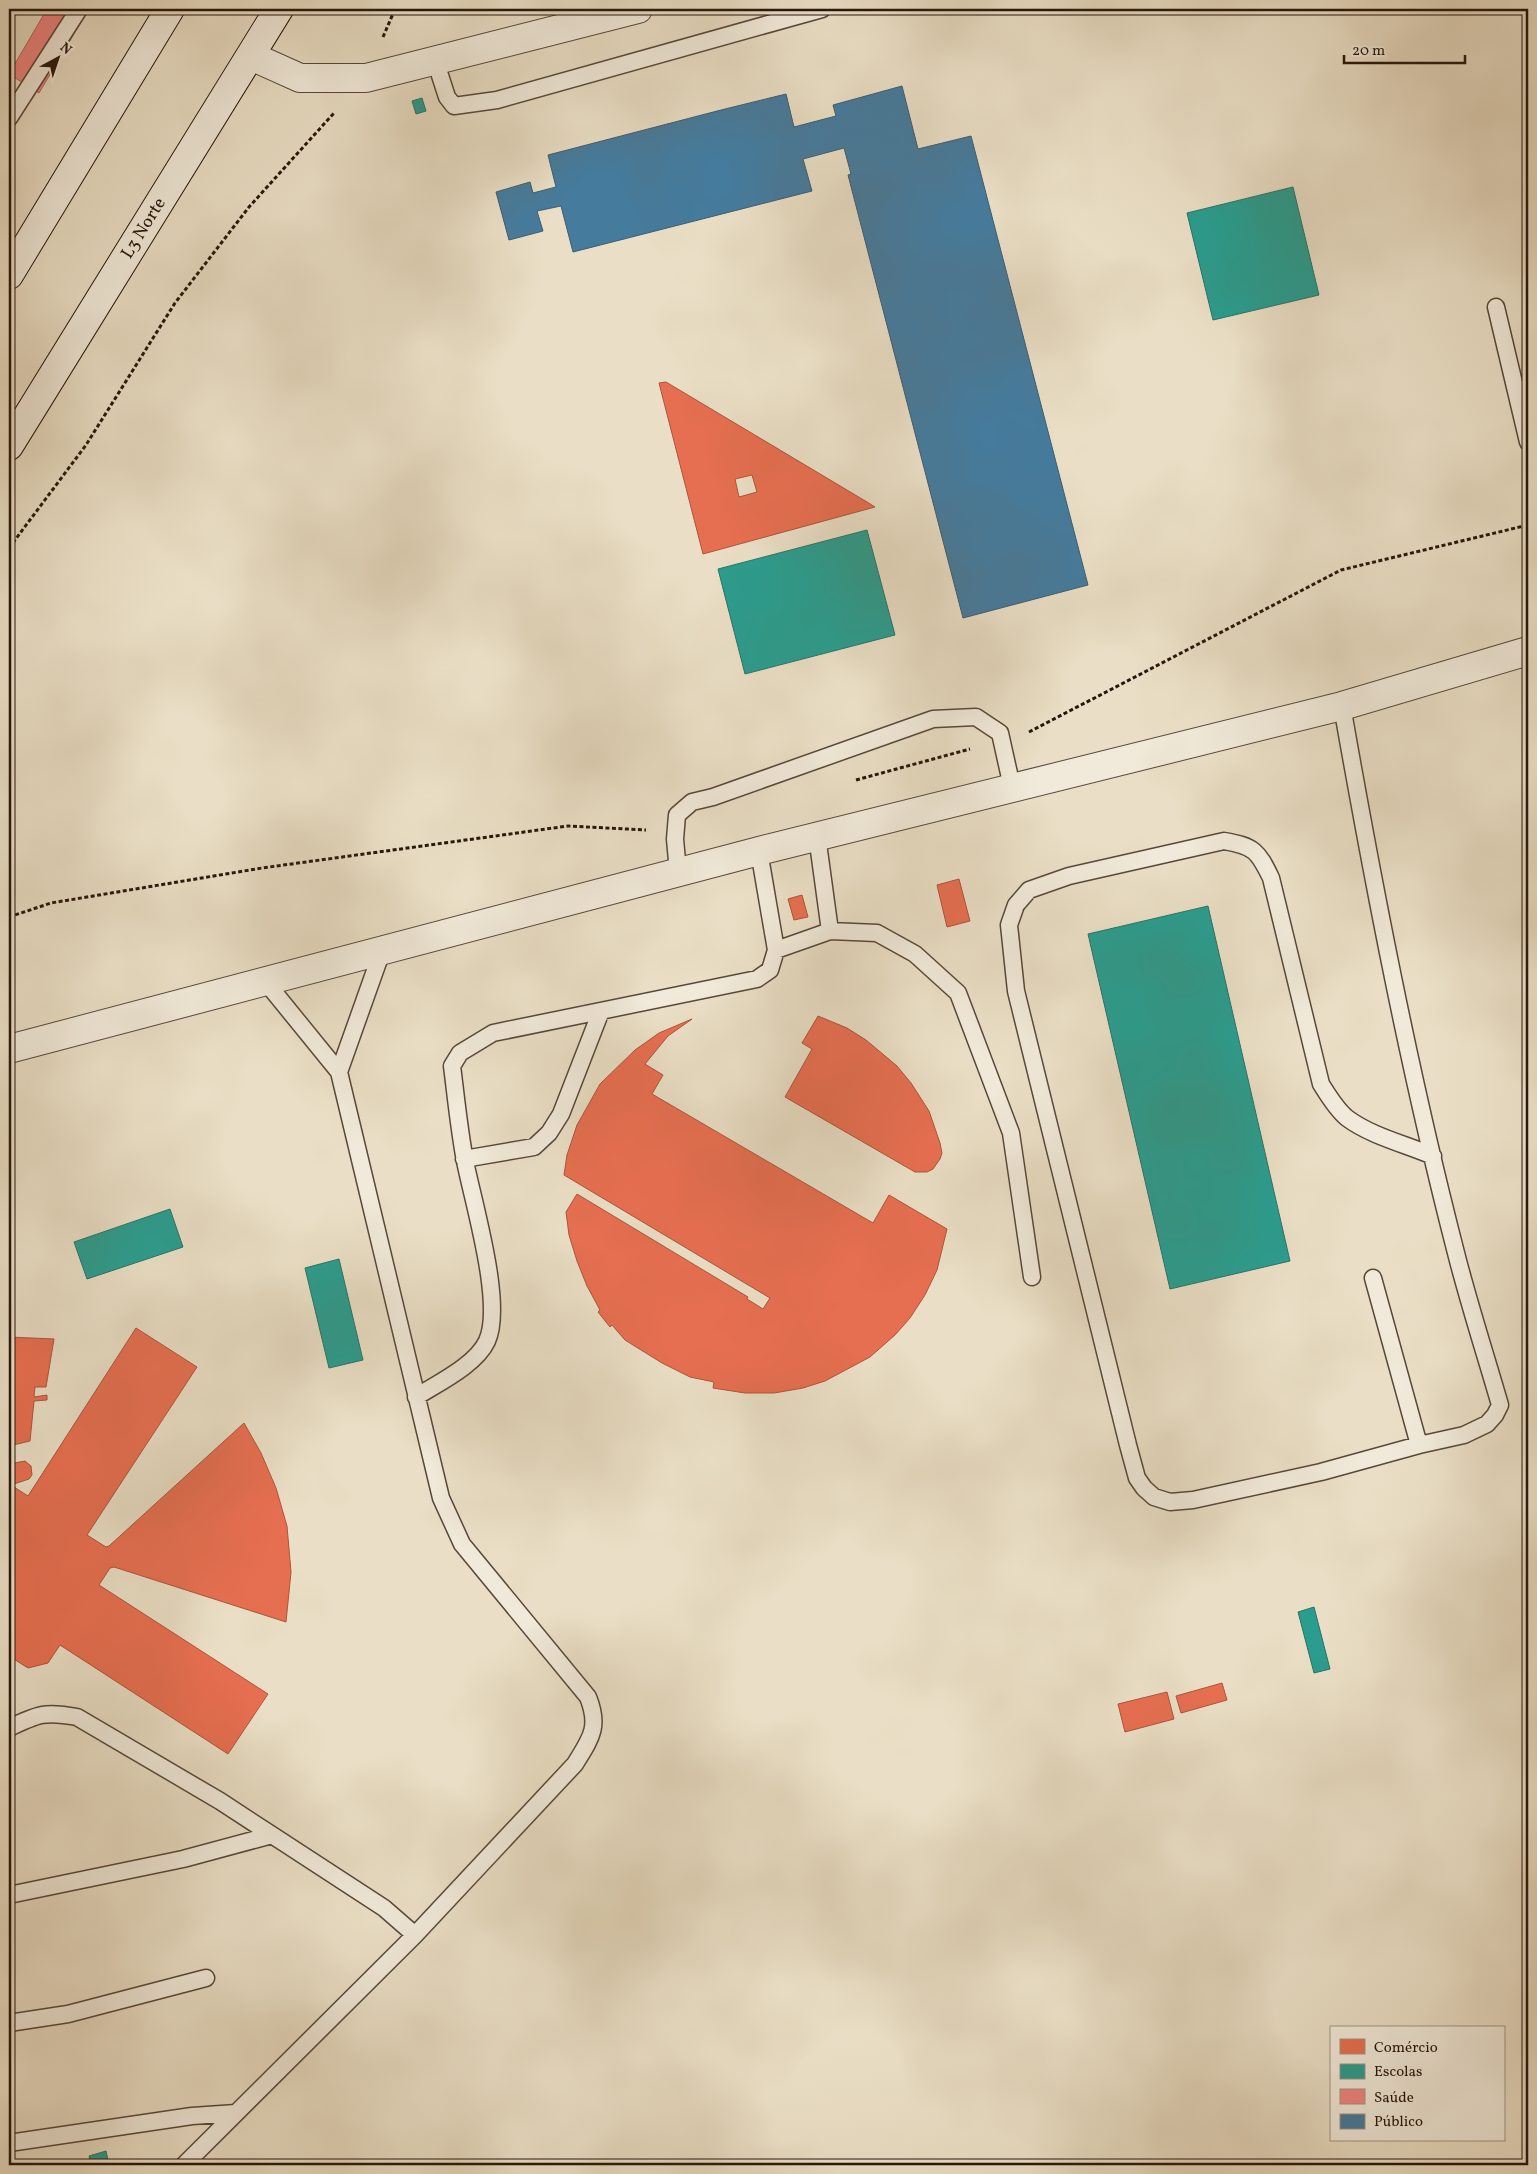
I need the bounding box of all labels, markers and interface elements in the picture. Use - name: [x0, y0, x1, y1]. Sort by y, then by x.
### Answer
- north arrow: [32, 32, 82, 82]
- scale bar: [1344, 32, 1466, 64]
- text: N: [55, 39, 75, 60]
- text: 20 m: [1352, 41, 1385, 62]
- street label: L3 Norte: [115, 193, 172, 264]
- legend: [1330, 2026, 1504, 2142]
- text: Comércio: [1374, 2038, 1438, 2059]
- text: Escolas: [1374, 2062, 1422, 2083]
- text: Saúde: [1374, 2088, 1414, 2109]
- text: Público: [1374, 2112, 1423, 2133]

